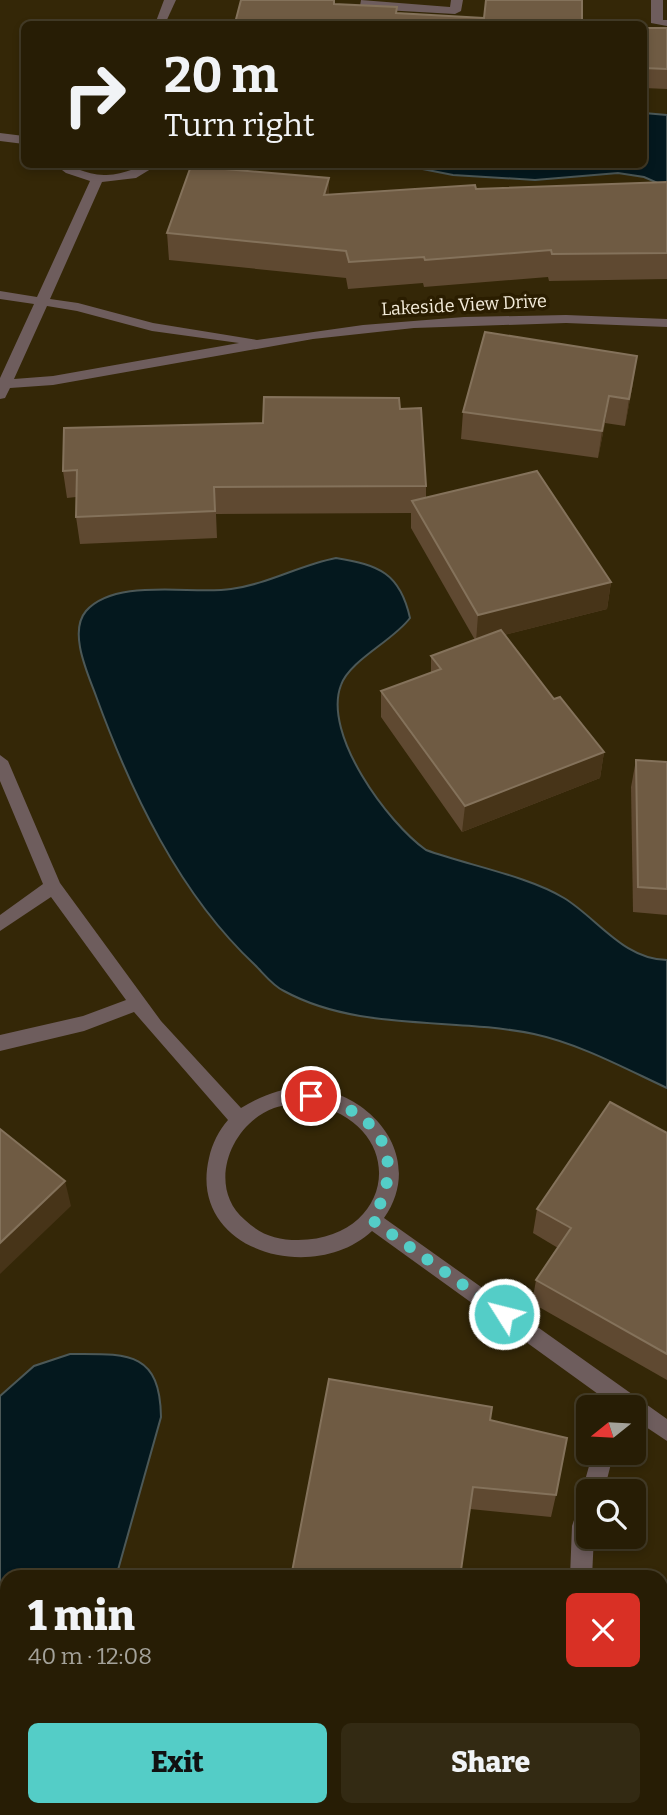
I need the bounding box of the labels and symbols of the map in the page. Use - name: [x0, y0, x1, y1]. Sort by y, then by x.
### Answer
- street label: Lakeside View Drive: [381, 290, 547, 320]
- pin: [281, 1066, 341, 1126]
- position arrow: [467, 1277, 541, 1351]
- north arrow: [576, 1395, 646, 1465]

